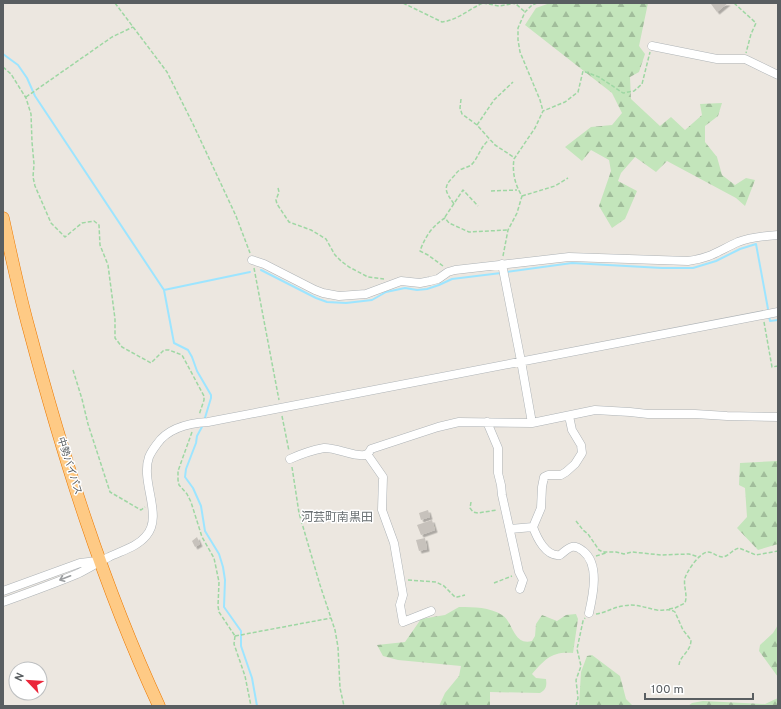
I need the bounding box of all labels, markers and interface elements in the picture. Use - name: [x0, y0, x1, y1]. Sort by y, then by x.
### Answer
- street label: 中勢バイパス: [54, 436, 84, 496]
- district label: 河芸町南黒田: [301, 510, 373, 526]
- one-way arrow: [60, 575, 72, 583]
- north arrow: [8, 661, 48, 701]
- text: N: [12, 671, 28, 684]
- scale bar: [645, 675, 753, 701]
- text: 100 m: [651, 682, 684, 698]

